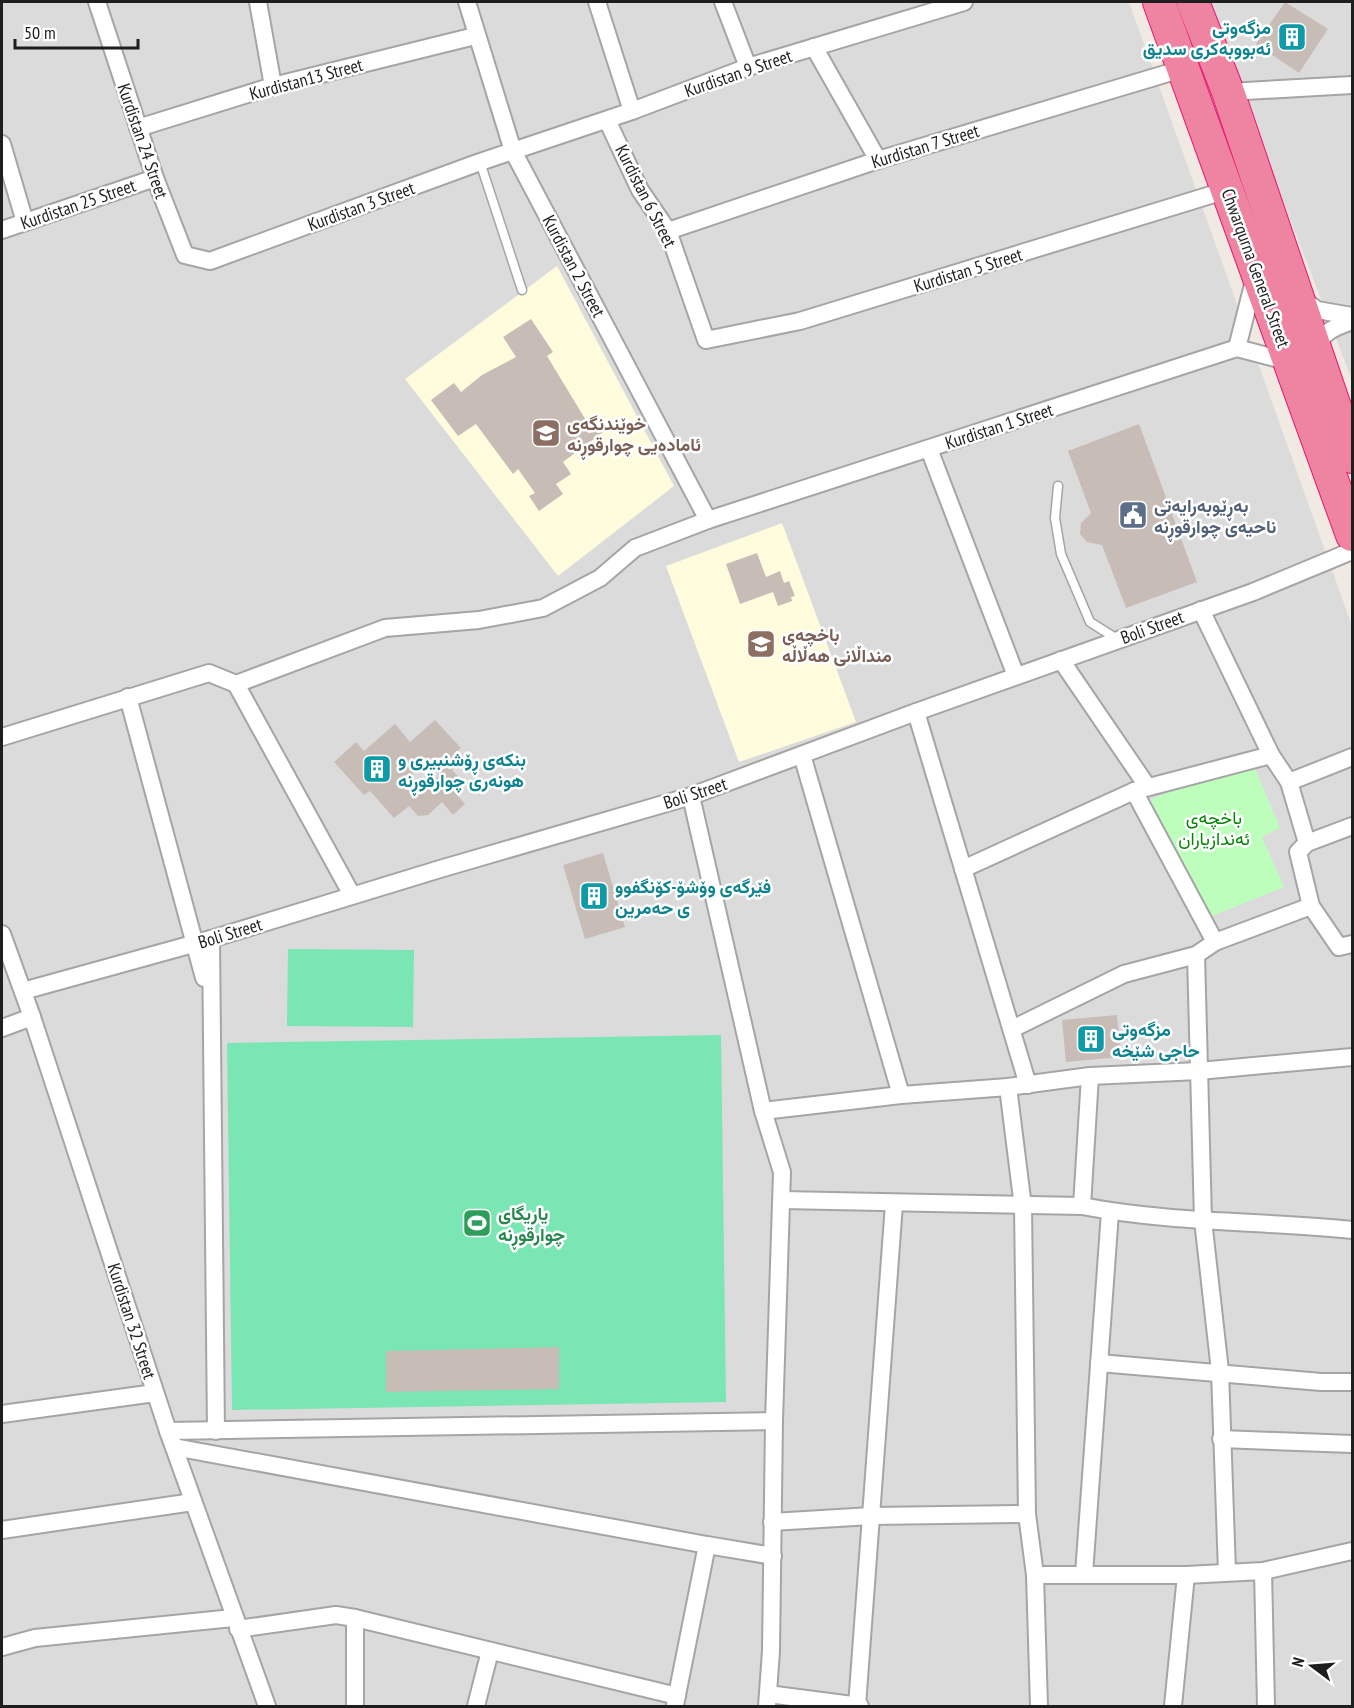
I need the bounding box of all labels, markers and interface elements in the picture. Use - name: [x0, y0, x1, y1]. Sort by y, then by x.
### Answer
- scale bar: [15, 12, 138, 50]
- place label: مزگەوتی ئەبووبەکری سدیق: [1143, 16, 1271, 60]
- text: 50 m: [24, 21, 56, 44]
- building icon: مزگەوتی ئەبووبەکری سدیق: [1276, 21, 1308, 53]
- street label: Kurdistan 9 Street: [681, 44, 795, 102]
- street label: Kurdistan13 Street: [247, 53, 365, 105]
- street label: Kurdistan 24 Street: [113, 80, 173, 202]
- street label: Kurdistan 7 Street: [868, 119, 982, 173]
- street label: Kurdistan 6 Street: [610, 141, 682, 251]
- street label: Kurdistan 25 Street: [17, 174, 139, 234]
- street label: Kurdistan 3 Street: [304, 176, 418, 236]
- street label: Chwarqurna General Street: [1217, 185, 1295, 351]
- street label: Kurdistan 2 Street: [538, 211, 610, 321]
- street label: Kurdistan 5 Street: [911, 243, 1025, 297]
- street label: Kurdistan 1 Street: [942, 398, 1056, 454]
- place label: خوێندنگەی ئامادەیی چوارقوڕنە: [567, 412, 701, 460]
- school or university icon: خوێندنگەی ئامادەیی چوارقوڕنە: [530, 417, 562, 449]
- place label: بەڕێوبەرایەتی ناحیەی چوارقوڕنە: [1154, 494, 1276, 542]
- public building icon: بەڕێوبەرایەتی ناحیەی چوارقوڕنە: [1117, 499, 1149, 531]
- street label: Boli Street: [1117, 605, 1187, 649]
- place label: باخچەی منداڵانی هەڵاڵە: [782, 623, 892, 667]
- school or university icon: باخچەی منداڵانی هەڵاڵە: [745, 628, 777, 660]
- place label: بنکەی ڕۆشنبیری و هونەری چوارقوڕنە: [398, 748, 526, 796]
- building icon: بنکەی ڕۆشنبیری و هونەری چوارقوڕنە: [361, 753, 393, 785]
- street label: Boli Street: [660, 772, 730, 814]
- park label: باخچەی ئەندازیاران: [1178, 806, 1250, 850]
- place label: فێرگەی وۆشۆ-کۆنگفوو ی حەمرین: [615, 875, 771, 919]
- building icon: فێرگەی وۆشۆ-کۆنگفوو ی حەمرین: [578, 880, 610, 912]
- street label: Boli Street: [195, 912, 265, 954]
- place label: مزگەوتی حاجی شێخە: [1112, 1018, 1200, 1062]
- building icon: مزگەوتی حاجی شێخە: [1075, 1023, 1107, 1055]
- place label: یاریگای چوارقوڕنە: [498, 1202, 565, 1250]
- sports icon: یاریگای چوارقوڕنە: [461, 1207, 493, 1239]
- street label: Kurdistan 32 Street: [102, 1260, 162, 1382]
- north arrow: [1282, 1636, 1342, 1696]
- text: N: [1287, 1655, 1308, 1669]

